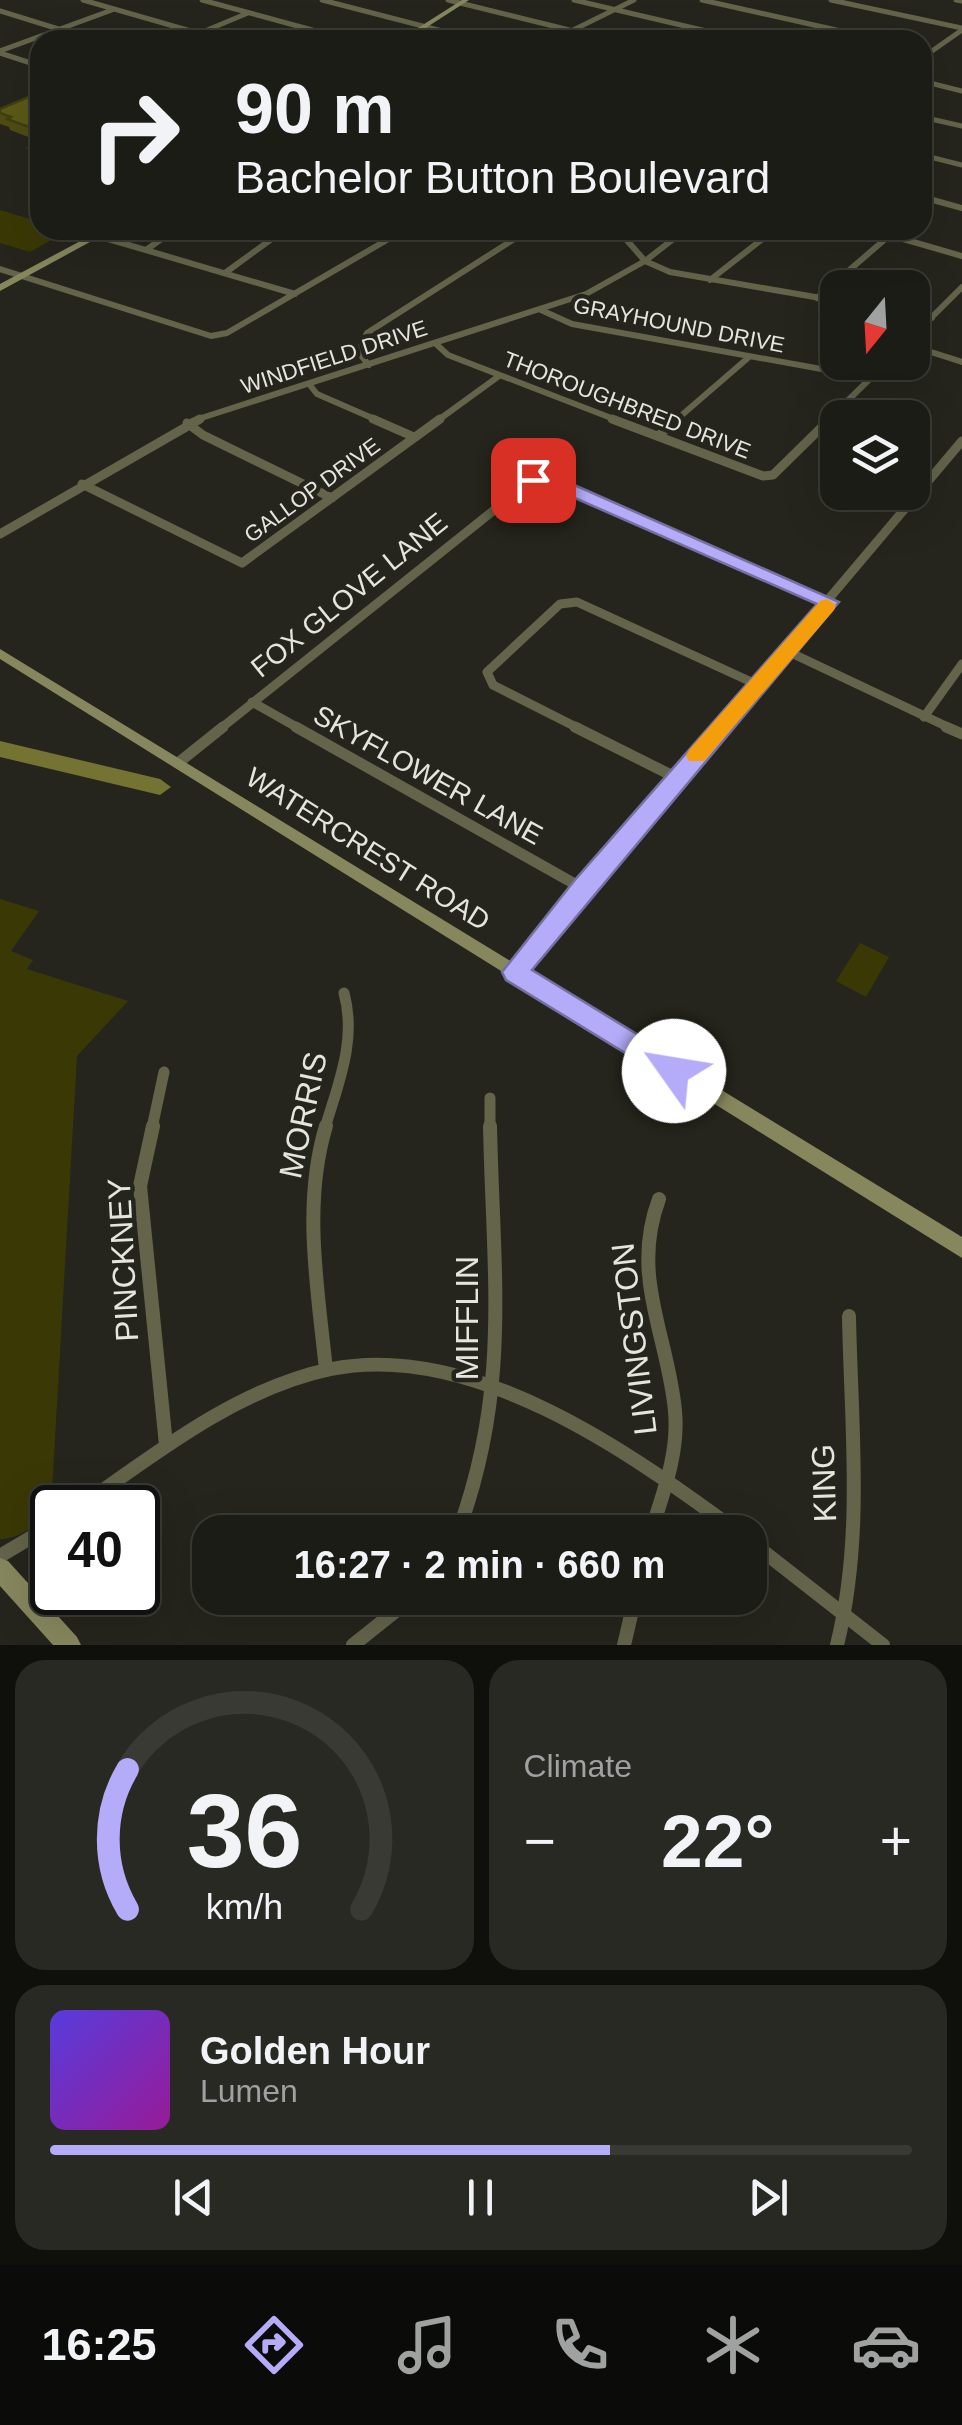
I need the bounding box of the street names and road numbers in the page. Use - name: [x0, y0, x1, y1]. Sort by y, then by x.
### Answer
- street label: GRAYHOUND DRIVE: [571, 292, 787, 358]
- street label: WINDFIELD DRIVE: [238, 315, 430, 399]
- street label: THOROUGHBRED DRIVE: [500, 346, 754, 464]
- street label: GALLOP DRIVE: [240, 433, 384, 547]
- street label: FOX GLOVE LANE: [245, 507, 453, 683]
- street label: SKYFLOWER LANE: [308, 699, 548, 851]
- street label: WATERCREST ROAD: [241, 761, 495, 937]
- street label: MORRIS: [272, 1049, 334, 1181]
- street label: PINCKNEY: [101, 1177, 145, 1343]
- street label: LIVINGSTON: [604, 1241, 664, 1437]
- street label: MIFFLIN: [449, 1256, 485, 1380]
- street label: KING: [805, 1443, 843, 1523]

